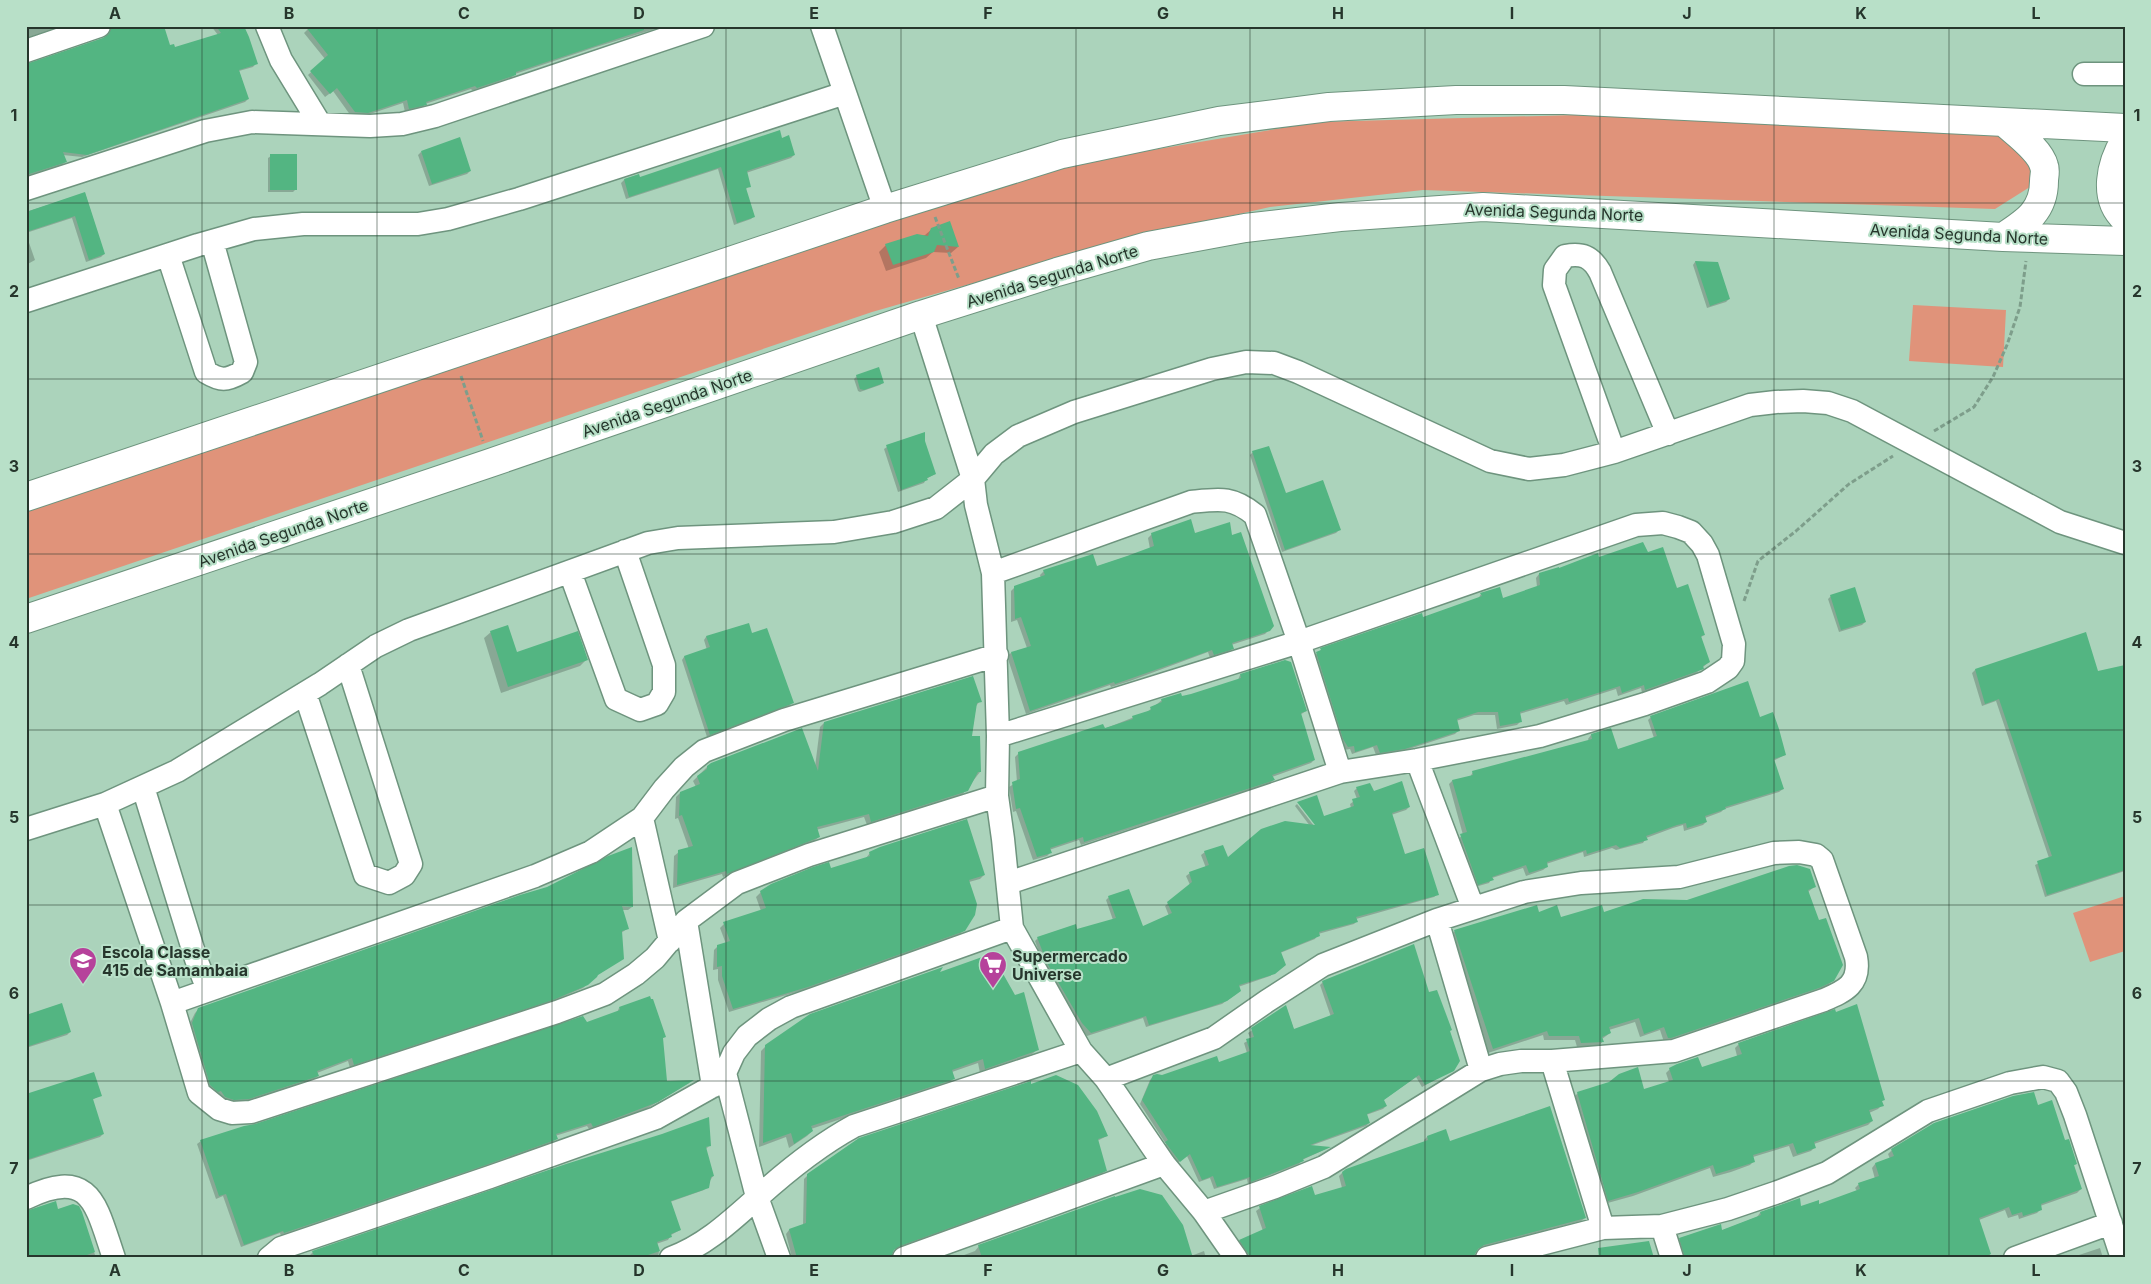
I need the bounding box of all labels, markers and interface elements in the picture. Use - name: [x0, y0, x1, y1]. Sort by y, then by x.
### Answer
- text: A: [109, 3, 121, 23]
- text: B: [284, 3, 294, 23]
- text: C: [458, 3, 470, 23]
- text: D: [633, 3, 645, 23]
- text: E: [809, 3, 819, 23]
- text: F: [983, 3, 993, 23]
- text: G: [1157, 3, 1169, 23]
- text: H: [1332, 3, 1344, 23]
- text: I: [1510, 3, 1514, 23]
- text: J: [1682, 3, 1692, 23]
- text: K: [1855, 3, 1867, 23]
- text: L: [2031, 3, 2041, 23]
- text: 1: [11, 105, 17, 125]
- text: 1: [2134, 105, 2140, 125]
- street label: Avenida Segunda Norte: [1464, 199, 1644, 225]
- street label: Avenida Segunda Norte: [1869, 219, 2049, 249]
- street label: Avenida Segunda Norte: [964, 240, 1140, 312]
- text: 2: [9, 281, 19, 301]
- text: 2: [2132, 281, 2142, 301]
- street label: Avenida Segunda Norte: [579, 364, 755, 442]
- text: 3: [9, 456, 19, 476]
- text: 3: [2132, 456, 2142, 476]
- street label: Avenida Segunda Norte: [195, 494, 371, 572]
- text: 4: [9, 632, 20, 652]
- text: 4: [2132, 632, 2143, 652]
- text: 5: [9, 807, 19, 827]
- text: 5: [2132, 807, 2142, 827]
- place label: Escola Classe 415 de Samambaia: [102, 942, 248, 980]
- school or university icon: Escola Classe 415 de Samambaia: [68, 946, 98, 985]
- place label: Supermercado Universe: [1012, 946, 1128, 984]
- supermarket icon: Supermercado Universe: [978, 950, 1008, 989]
- text: 6: [9, 983, 19, 1003]
- text: 6: [2132, 983, 2142, 1003]
- text: 7: [9, 1158, 19, 1178]
- text: 7: [2132, 1158, 2142, 1178]
- text: A: [109, 1260, 121, 1280]
- text: B: [284, 1260, 294, 1280]
- text: C: [458, 1260, 470, 1280]
- text: D: [633, 1260, 645, 1280]
- text: E: [809, 1260, 819, 1280]
- text: F: [983, 1260, 993, 1280]
- text: G: [1157, 1260, 1169, 1280]
- text: H: [1332, 1260, 1344, 1280]
- text: I: [1510, 1260, 1514, 1280]
- text: J: [1682, 1260, 1692, 1280]
- text: K: [1855, 1260, 1867, 1280]
- text: L: [2031, 1260, 2041, 1280]

